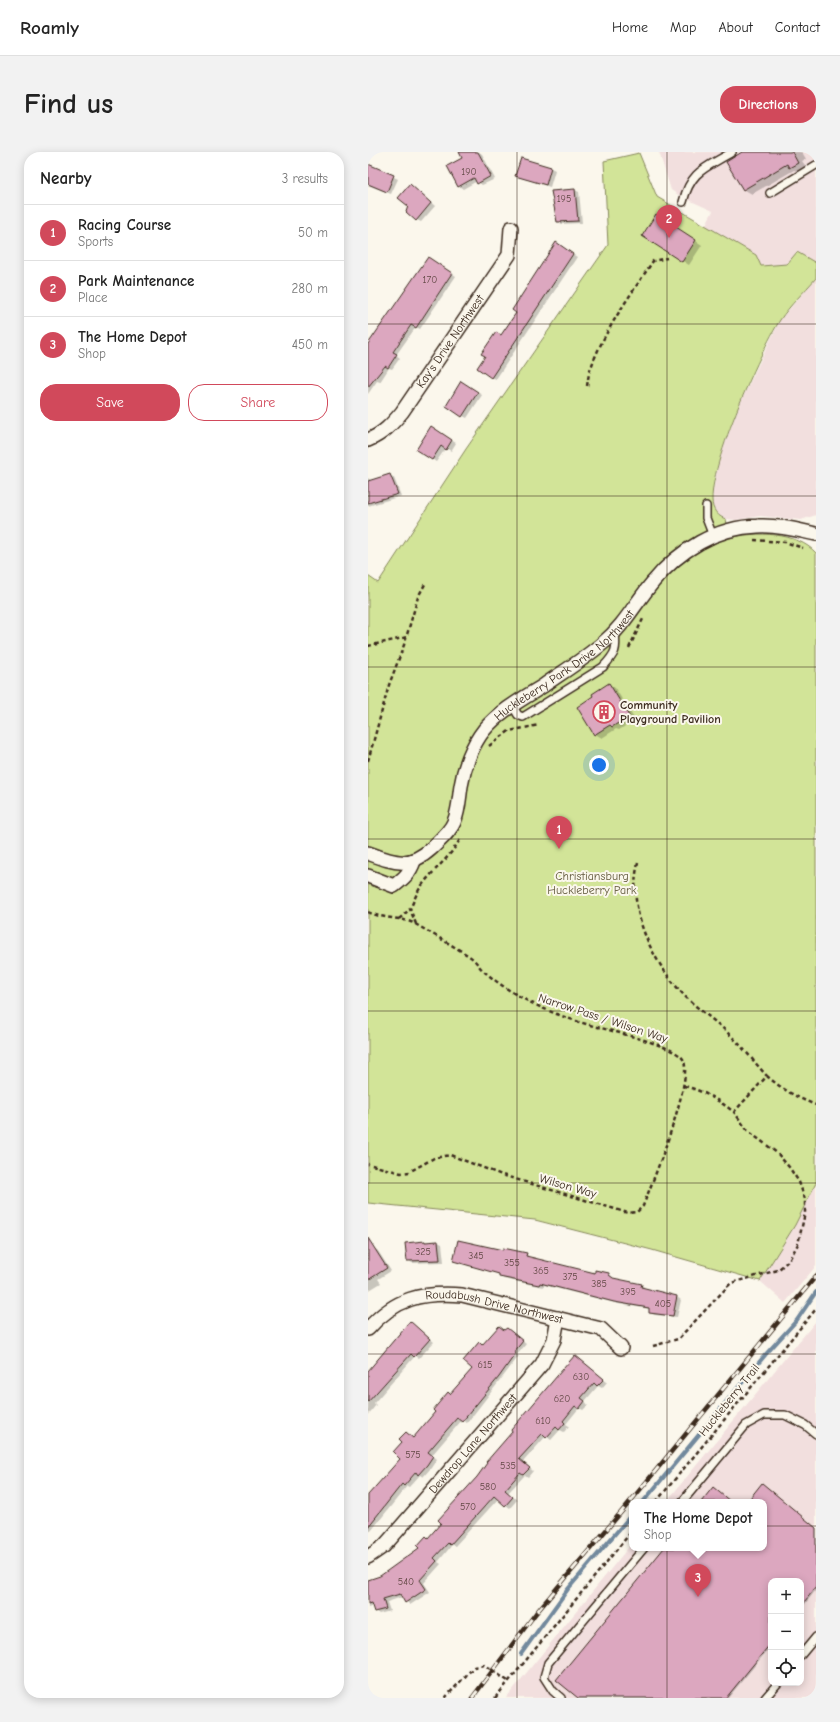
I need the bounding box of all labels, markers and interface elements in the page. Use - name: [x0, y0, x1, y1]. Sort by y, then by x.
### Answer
- text: Roamly: [20, 17, 79, 39]
- text: Home: [612, 19, 648, 36]
- text: Map: [670, 19, 696, 36]
- text: About: [718, 19, 753, 36]
- text: Contact: [775, 19, 820, 36]
- button: Directions: [720, 86, 816, 123]
- text: Find us: [24, 88, 113, 120]
- house number: 190: [461, 166, 477, 178]
- text: Nearby: [40, 169, 91, 188]
- text: 3 results: [282, 171, 328, 186]
- house number: 195: [557, 193, 571, 205]
- pin: 2: [656, 205, 682, 238]
- text: Racing Course: [78, 216, 171, 234]
- text: 1: [50, 225, 56, 240]
- text: 50 m: [298, 225, 328, 240]
- text: Sports: [78, 234, 113, 249]
- text: Park Maintenance: [78, 272, 194, 290]
- house number: 170: [423, 274, 437, 286]
- text: 2: [50, 281, 56, 296]
- text: 280 m: [291, 281, 328, 296]
- text: Place: [78, 290, 108, 305]
- street label: Kay's Drive Northwest: [413, 292, 487, 391]
- text: The Home Depot: [78, 328, 187, 346]
- text: 3: [50, 337, 56, 352]
- text: 450 m: [292, 337, 328, 352]
- text: Shop: [78, 346, 106, 361]
- button: Save: [40, 384, 180, 421]
- button: Share: [188, 384, 328, 421]
- street label: Huckleberry Park Drive Northwest: [491, 607, 637, 723]
- place label: Community Playground Pavilion: [620, 698, 721, 726]
- building icon: Community Playground Pavilion: [591, 699, 617, 725]
- your location: [589, 755, 609, 775]
- pin: 1: [546, 816, 572, 849]
- park label: Christiansburg Huckleberry Park: [547, 869, 637, 897]
- street label: Narrow Pass / Wilson Way: [536, 990, 670, 1046]
- street label: Wilson Way: [538, 1171, 599, 1201]
- house number: 325: [415, 1246, 431, 1258]
- house number: 345: [468, 1250, 484, 1262]
- house number: 355: [504, 1257, 520, 1269]
- house number: 365: [533, 1265, 549, 1277]
- house number: 375: [562, 1271, 578, 1283]
- house number: 385: [591, 1278, 607, 1290]
- house number: 395: [620, 1286, 636, 1298]
- street label: Roudabush Drive Northwest: [424, 1287, 565, 1327]
- house number: 405: [655, 1298, 671, 1310]
- house number: 615: [478, 1359, 492, 1371]
- street label: Huckleberry Trail: [696, 1361, 762, 1439]
- house number: 630: [573, 1371, 589, 1383]
- street label: Dewdrop Lane Northwest: [426, 1391, 520, 1496]
- house number: 620: [554, 1393, 570, 1405]
- house number: 610: [535, 1415, 551, 1427]
- house number: 575: [405, 1449, 421, 1461]
- house number: 535: [500, 1460, 516, 1472]
- house number: 580: [480, 1481, 496, 1493]
- popup: [629, 1499, 767, 1551]
- house number: 570: [460, 1501, 476, 1513]
- text: The Home Depot: [644, 1509, 752, 1527]
- text: Shop: [644, 1527, 672, 1542]
- pin: 3: [685, 1564, 711, 1597]
- house number: 540: [398, 1576, 414, 1588]
- map controls: [768, 1578, 804, 1686]
- button: +: [768, 1578, 804, 1614]
- button: −: [768, 1614, 804, 1650]
- button: locate: [768, 1650, 804, 1686]

